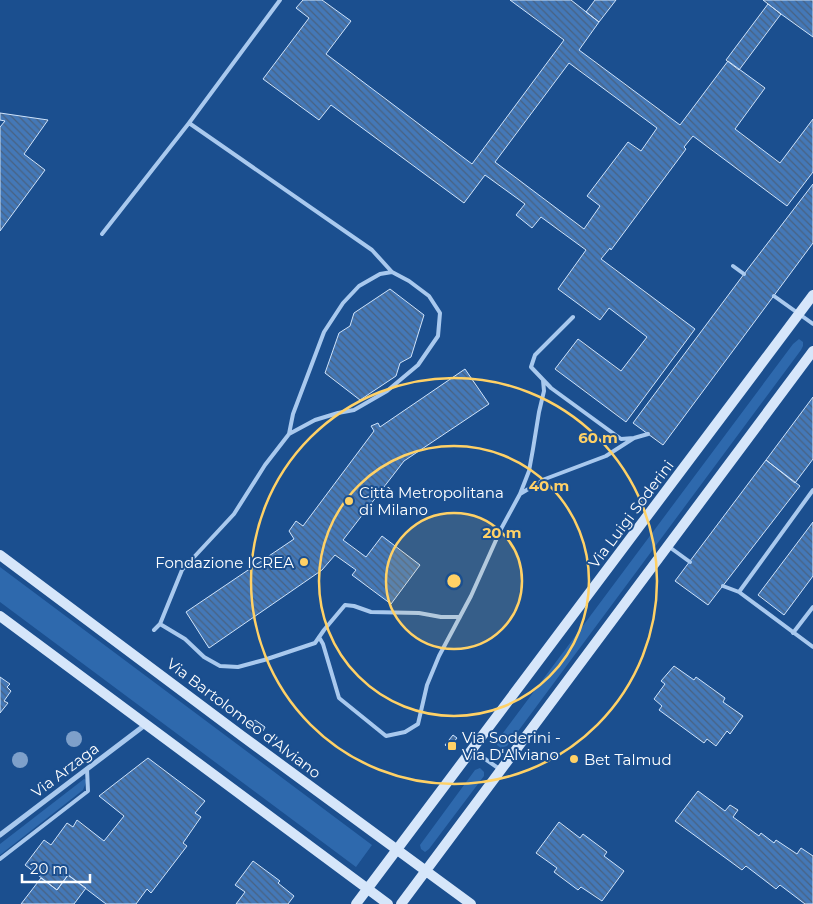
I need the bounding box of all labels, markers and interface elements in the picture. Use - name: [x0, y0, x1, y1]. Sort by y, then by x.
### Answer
- text: 60 m: [578, 428, 618, 447]
- street label: Via Luigi Soderini: [584, 456, 678, 572]
- text: 40 m: [529, 476, 569, 495]
- place label: Città Metropolitana di Milano: [359, 483, 504, 519]
- marker: Città Metropolitana di Milano: [343, 495, 355, 507]
- text: 20 m: [482, 523, 522, 542]
- place label: Fondazione ICREA: [155, 553, 294, 572]
- marker: Fondazione ICREA: [298, 556, 310, 568]
- centre of rings: [445, 572, 463, 590]
- street label: Via Bartolomeo d'Alviano: [163, 654, 325, 782]
- place label: Via Soderini - Via D'Alviano: [462, 728, 561, 764]
- street label: Via Arzaga: [28, 739, 102, 801]
- marker: Via Soderini - Via D'Alviano: [446, 740, 458, 752]
- place label: Bet Talmud: [584, 750, 672, 769]
- marker: Bet Talmud: [568, 753, 580, 765]
- scale bar: [22, 852, 90, 884]
- text: 20 m: [30, 859, 68, 878]

